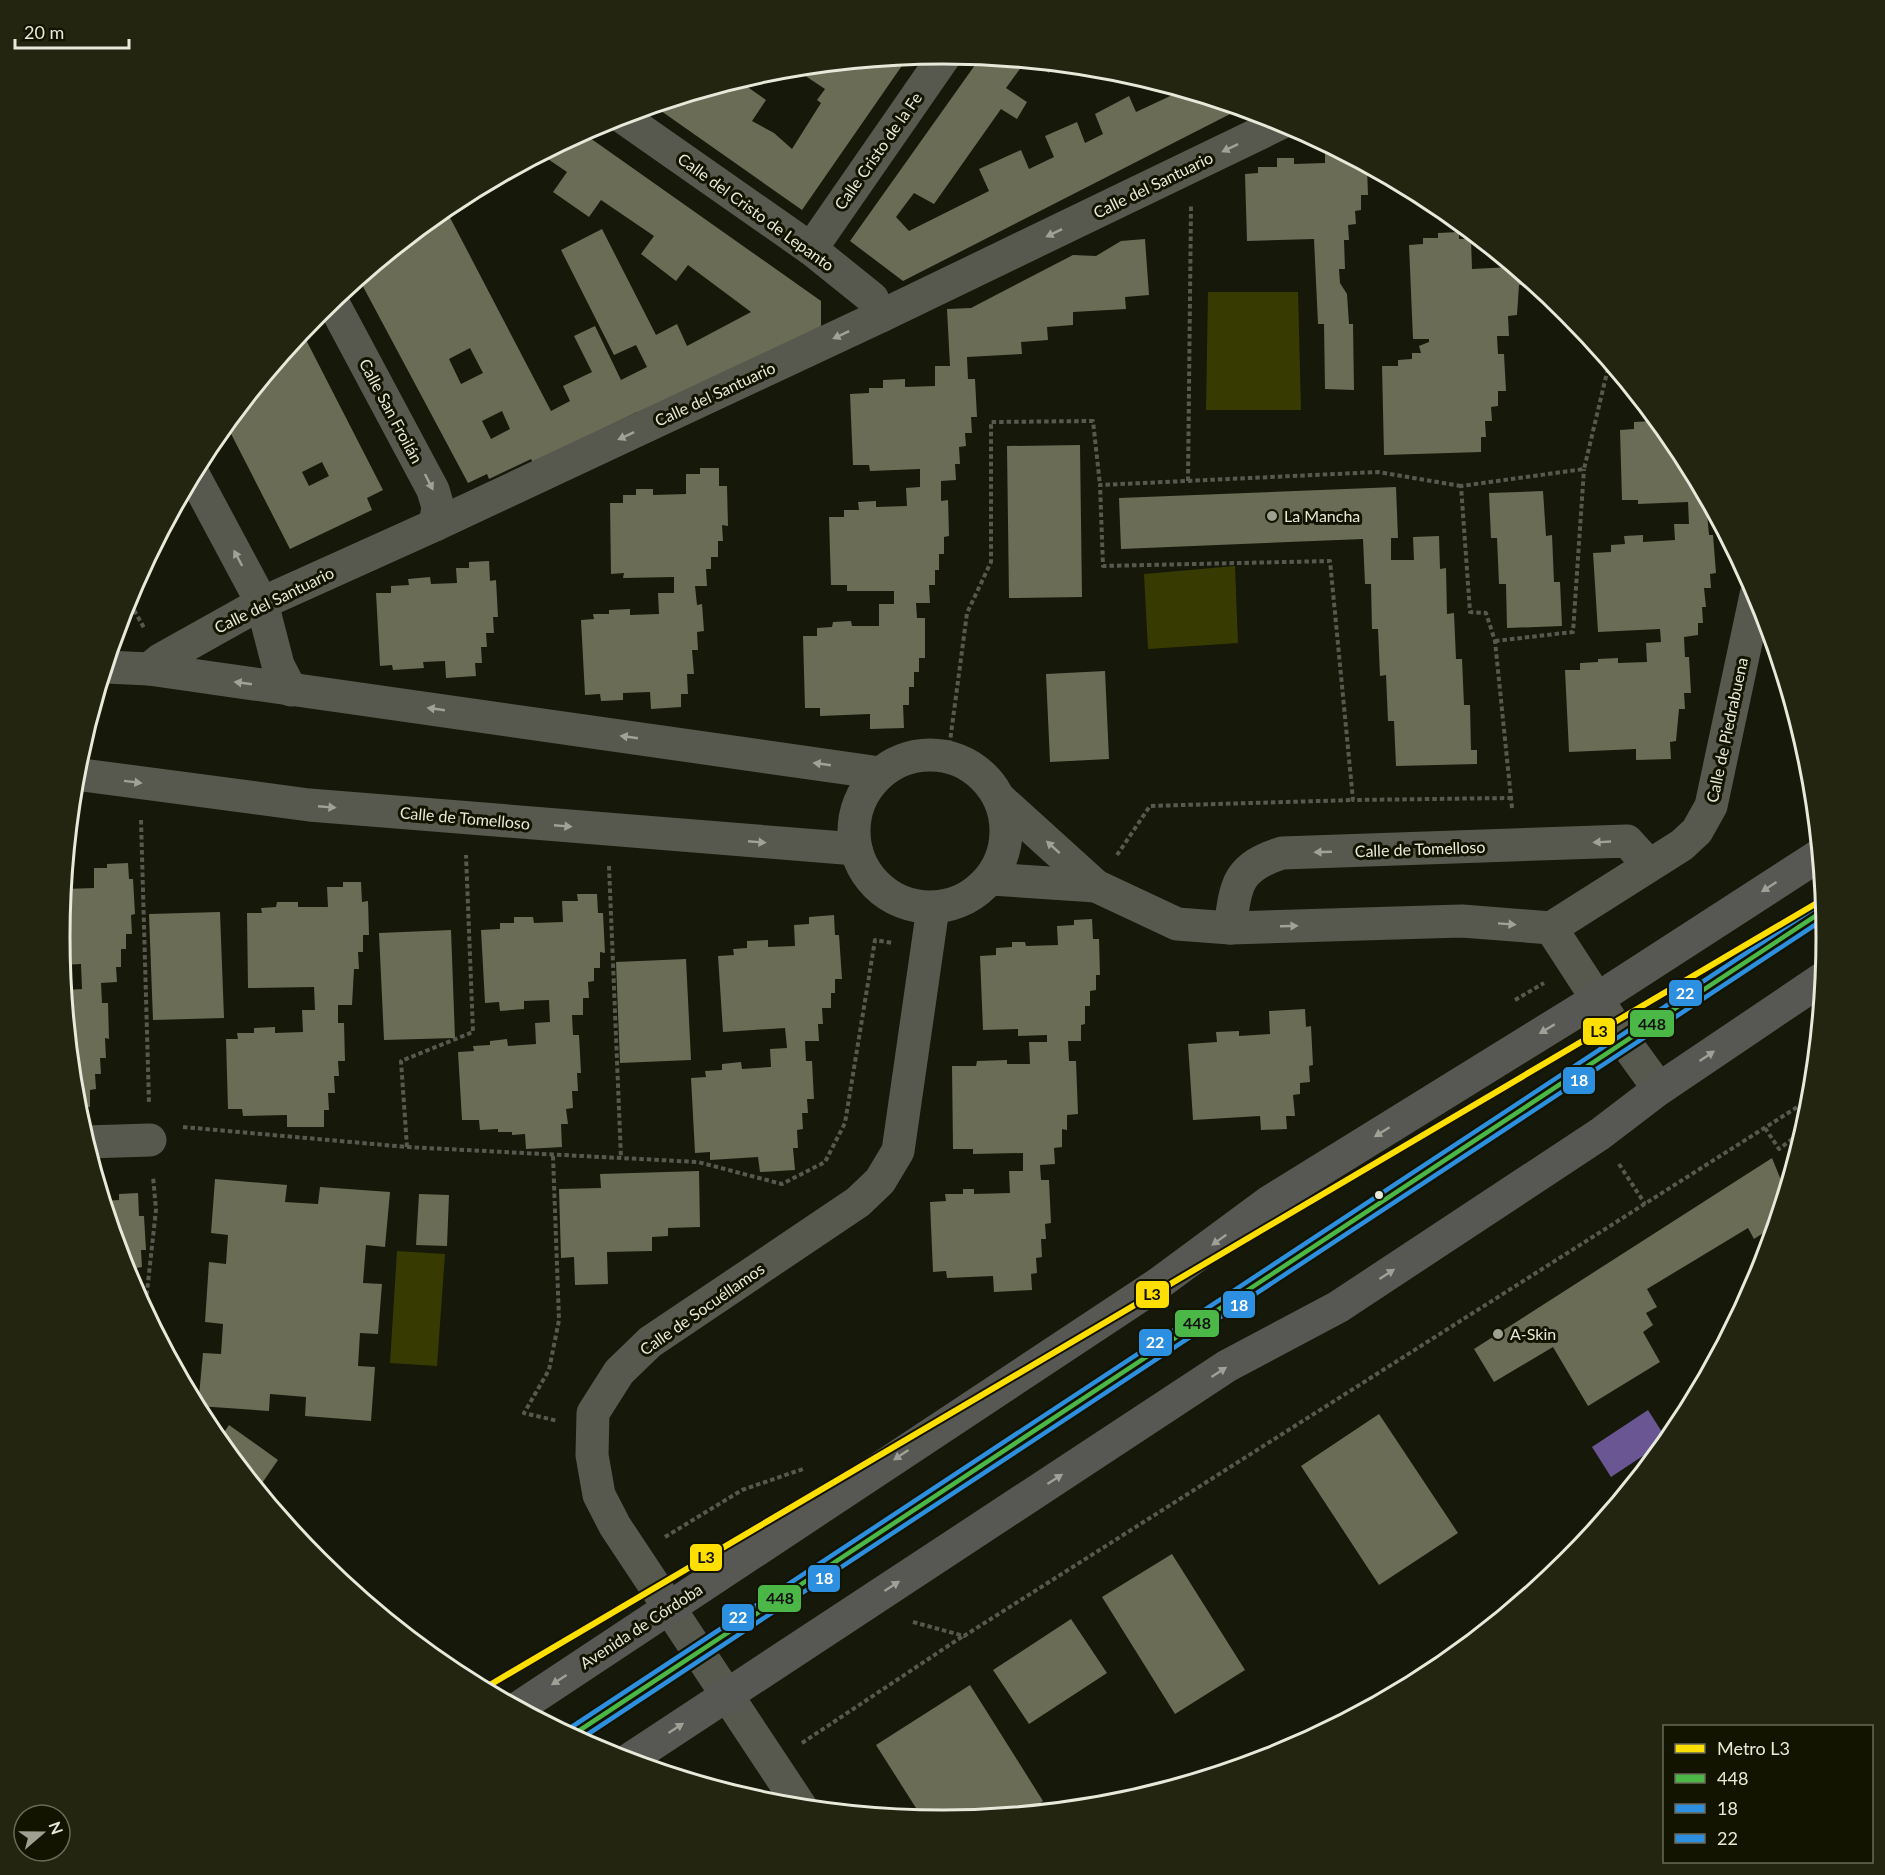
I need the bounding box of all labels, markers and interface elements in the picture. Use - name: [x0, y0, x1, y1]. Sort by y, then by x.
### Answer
- scale bar: [15, 12, 129, 50]
- text: 20 m: [24, 21, 64, 43]
- street label: Calle Cristo de la Fe: [830, 88, 925, 213]
- one-way arrow: [1222, 143, 1239, 152]
- street label: Calle del Santuario: [1090, 147, 1216, 222]
- street label: Calle del Cristo de Lepanto: [675, 149, 838, 275]
- one-way arrow: [1046, 228, 1063, 237]
- one-way arrow: [832, 331, 849, 340]
- street label: Calle San Froilán: [356, 355, 427, 466]
- street label: Calle del Santuario: [652, 357, 778, 430]
- one-way arrow: [618, 431, 635, 440]
- one-way arrow: [424, 474, 433, 491]
- place label: La Mancha: [1284, 506, 1360, 525]
- marker: La Mancha: [1265, 509, 1279, 523]
- one-way arrow: [233, 550, 243, 567]
- street label: Calle del Santuario: [211, 562, 337, 637]
- street label: Calle de Piedrabuena: [1702, 656, 1751, 804]
- one-way arrow: [233, 678, 252, 687]
- one-way arrow: [426, 705, 445, 714]
- one-way arrow: [619, 732, 638, 741]
- one-way arrow: [812, 760, 831, 769]
- one-way arrow: [124, 777, 143, 787]
- one-way arrow: [317, 802, 336, 812]
- street label: Calle de Tomelloso: [399, 802, 531, 833]
- one-way arrow: [553, 821, 572, 831]
- one-way arrow: [748, 837, 767, 846]
- street label: Calle de Tomelloso: [1354, 837, 1486, 860]
- one-way arrow: [1592, 837, 1611, 846]
- one-way arrow: [1046, 841, 1061, 854]
- one-way arrow: [1313, 847, 1332, 857]
- one-way arrow: [1761, 882, 1777, 893]
- one-way arrow: [1497, 919, 1516, 929]
- one-way arrow: [1279, 922, 1298, 931]
- line badge: 22: [1668, 979, 1703, 1007]
- text: 22: [1676, 983, 1694, 1002]
- line badge: 448: [1629, 1009, 1675, 1038]
- text: 448: [1638, 1014, 1666, 1033]
- line badge: L3: [1582, 1017, 1616, 1046]
- text: L3: [1590, 1021, 1608, 1040]
- one-way arrow: [1539, 1024, 1555, 1035]
- one-way arrow: [1699, 1050, 1715, 1062]
- line badge: 18: [1562, 1066, 1596, 1095]
- text: 18: [1570, 1070, 1588, 1089]
- one-way arrow: [1373, 1127, 1390, 1138]
- unlabelled marker: [1373, 1189, 1385, 1201]
- one-way arrow: [1211, 1233, 1226, 1245]
- street label: Calle de Socuéllamos: [636, 1258, 768, 1359]
- one-way arrow: [1379, 1269, 1395, 1280]
- line badge: L3: [1135, 1280, 1170, 1309]
- text: L3: [1143, 1284, 1161, 1303]
- line badge: 18: [1222, 1290, 1256, 1319]
- text: 18: [1230, 1295, 1248, 1314]
- line badge: 448: [1174, 1309, 1220, 1338]
- text: 448: [1183, 1313, 1211, 1332]
- place label: A-Skin: [1510, 1324, 1556, 1343]
- marker: A-Skin: [1491, 1327, 1505, 1341]
- line badge: 22: [1138, 1328, 1173, 1357]
- text: 22: [1146, 1332, 1164, 1351]
- one-way arrow: [1210, 1366, 1226, 1378]
- one-way arrow: [893, 1449, 909, 1460]
- one-way arrow: [1047, 1473, 1063, 1485]
- line badge: L3: [689, 1543, 723, 1572]
- text: L3: [697, 1547, 715, 1566]
- line badge: 18: [807, 1564, 841, 1593]
- text: 18: [815, 1568, 833, 1587]
- street label: Avenida de Córdoba: [576, 1579, 705, 1672]
- one-way arrow: [884, 1580, 900, 1592]
- line badge: 448: [757, 1584, 802, 1613]
- text: 448: [766, 1588, 794, 1607]
- line badge: 22: [721, 1603, 755, 1632]
- text: 22: [729, 1607, 747, 1626]
- one-way arrow: [551, 1675, 567, 1686]
- one-way arrow: [667, 1722, 683, 1734]
- legend: [1663, 1725, 1873, 1863]
- text: Metro L3: [1717, 1737, 1790, 1759]
- text: 448: [1717, 1767, 1748, 1789]
- text: 18: [1717, 1797, 1738, 1819]
- north arrow: [12, 1803, 72, 1863]
- text: N: [46, 1819, 68, 1837]
- text: 22: [1717, 1827, 1738, 1849]

